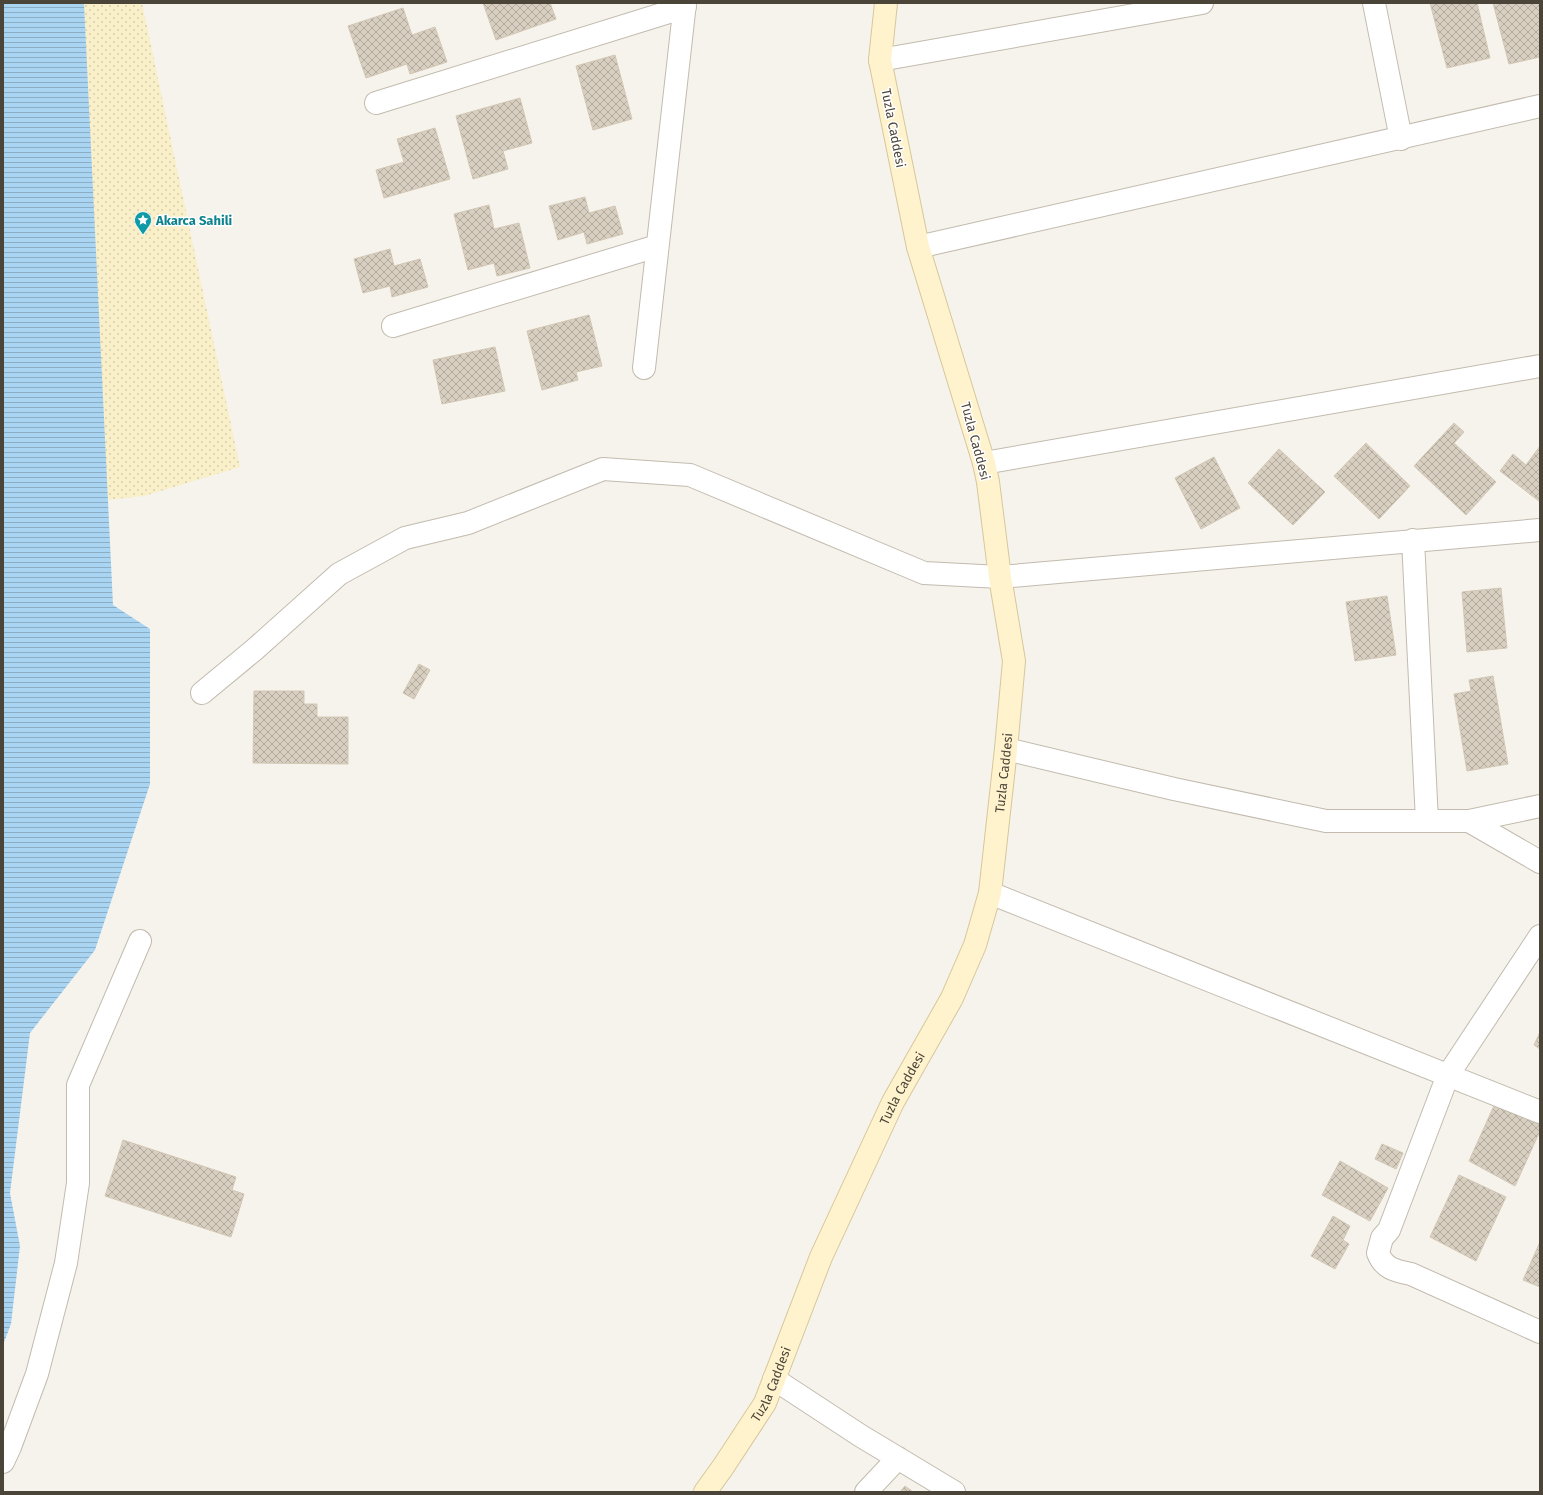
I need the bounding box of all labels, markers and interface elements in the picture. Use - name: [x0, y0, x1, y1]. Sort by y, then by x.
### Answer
- street label: Tuzla Caddesi: [878, 87, 909, 169]
- place icon: Akarca Sahili: [133, 210, 153, 235]
- place label: Akarca Sahili: [155, 213, 232, 228]
- street label: Tuzla Caddesi: [958, 400, 993, 482]
- street label: Tuzla Caddesi: [992, 732, 1015, 814]
- street label: Tuzla Caddesi: [877, 1049, 928, 1127]
- street label: Tuzla Caddesi: [748, 1345, 794, 1425]

